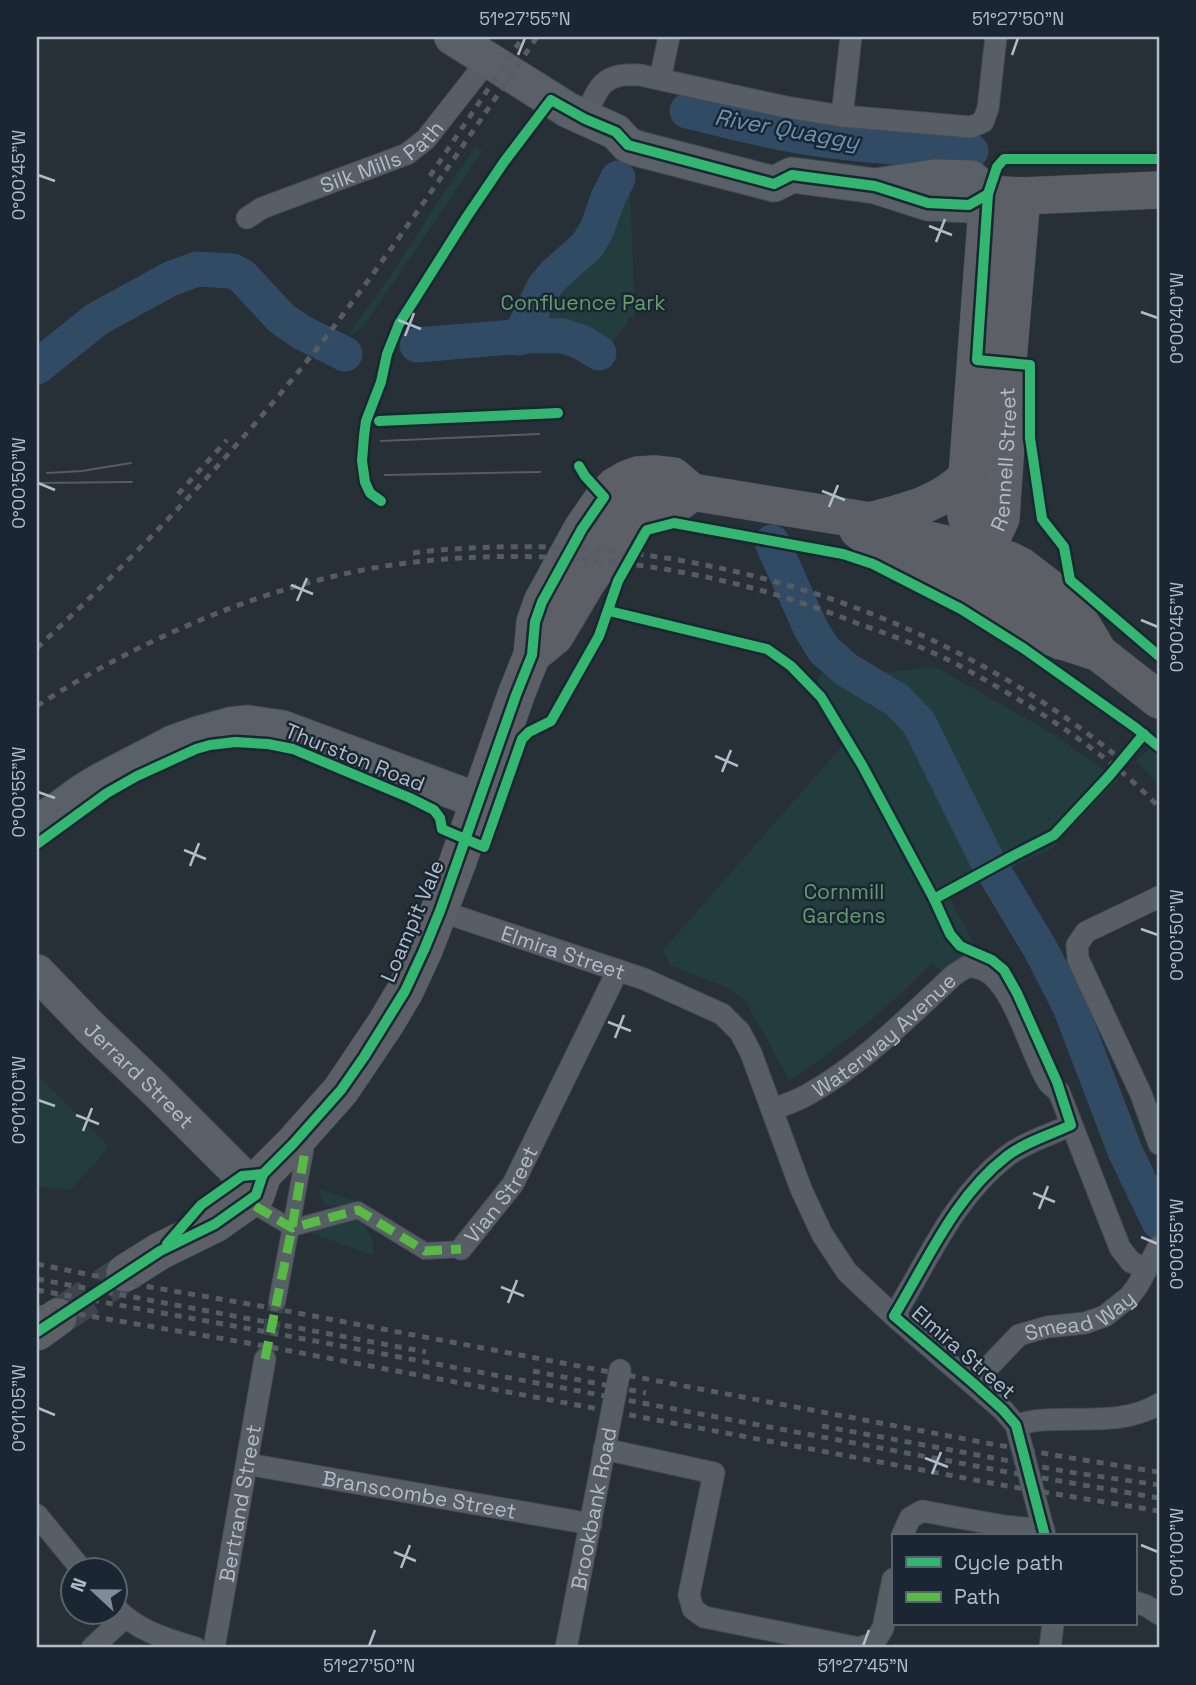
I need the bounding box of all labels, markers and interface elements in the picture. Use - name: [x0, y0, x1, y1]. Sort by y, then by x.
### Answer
- text: 51°27'55"N: [479, 7, 571, 30]
- text: 51°27'50"N: [972, 7, 1064, 30]
- water label: River Quaggy: [712, 102, 863, 157]
- street label: Silk Mills Path: [316, 115, 449, 199]
- text: 0°00'45"W: [7, 129, 30, 220]
- text: 0°00'40"W: [1165, 272, 1188, 364]
- park label: Confluence Park: [500, 289, 666, 316]
- street label: Rennell Street: [984, 387, 1022, 535]
- text: 0°00'50"W: [7, 437, 30, 529]
- text: 0°00'45"W: [1165, 581, 1188, 672]
- street label: Thurston Road: [281, 717, 429, 797]
- text: 0°00'55"W: [7, 746, 30, 837]
- street label: Loampit Vale: [374, 856, 450, 986]
- park label: Cornmill Gardens: [802, 878, 886, 929]
- text: 0°00'50"W: [1165, 889, 1188, 981]
- street label: Elmira Street: [498, 919, 629, 985]
- street label: Waterway Avenue: [807, 967, 961, 1103]
- street label: Jerrard Street: [79, 1015, 200, 1134]
- text: 0°01'00"W: [7, 1056, 30, 1144]
- street label: Vian Street: [458, 1141, 543, 1248]
- text: 0°00'55"W: [1165, 1198, 1188, 1289]
- street label: Smead Way: [1021, 1284, 1140, 1346]
- street label: Elmira Street: [906, 1299, 1022, 1405]
- text: 0°01'05"W: [7, 1364, 30, 1452]
- street label: Bertrand Street: [212, 1422, 267, 1584]
- street label: Brookbank Road: [564, 1425, 622, 1592]
- street label: Branscombe Street: [320, 1464, 519, 1524]
- text: 0°01'00"W: [1165, 1508, 1188, 1596]
- legend: [892, 1534, 1136, 1626]
- text: Cycle path: [954, 1549, 1063, 1576]
- north arrow: [60, 1556, 130, 1626]
- text: N: [65, 1574, 93, 1595]
- text: Path: [954, 1583, 1000, 1610]
- text: 51°27'50"N: [323, 1654, 415, 1677]
- text: 51°27'45"N: [817, 1654, 909, 1677]

